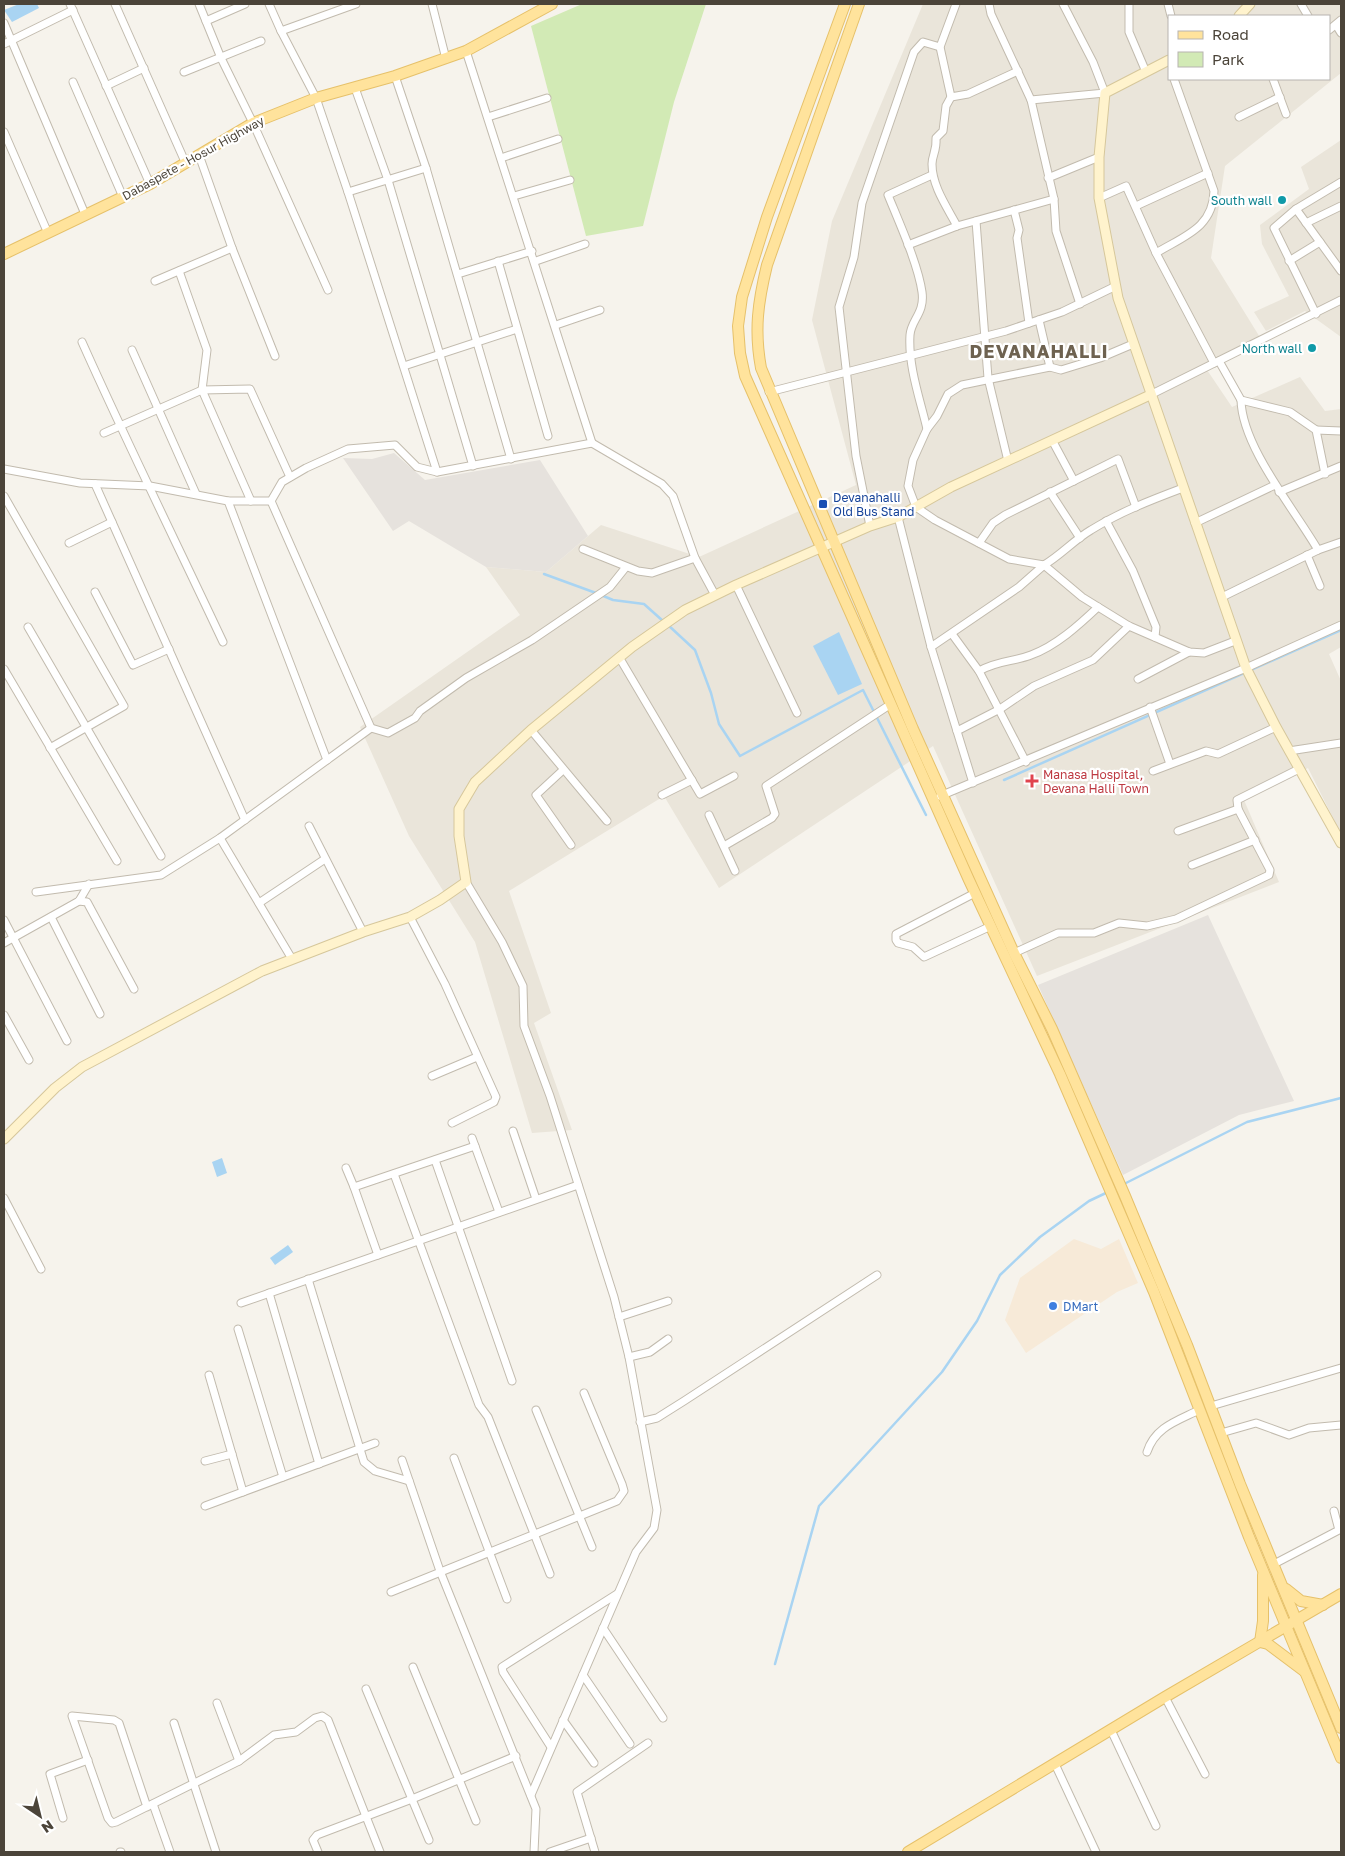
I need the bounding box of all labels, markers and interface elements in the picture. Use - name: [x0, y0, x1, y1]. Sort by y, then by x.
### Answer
- legend: [1168, 15, 1330, 80]
- text: Road: [1212, 25, 1249, 43]
- text: Park: [1212, 50, 1245, 68]
- street label: Dabaspete - Hosur Highway: [120, 113, 267, 203]
- place label: South wall: [1211, 193, 1272, 208]
- marker: South wall: [1276, 194, 1288, 206]
- district label: DEVANAHALLI: [969, 340, 1109, 362]
- place label: North wall: [1242, 341, 1302, 356]
- marker: North wall: [1306, 342, 1318, 354]
- place label: Devanahalli Old Bus Stand: [833, 490, 914, 519]
- marker: Devanahalli Old Bus Stand: [817, 498, 829, 510]
- place label: Manasa Hospital, Devana Halli Town: [1043, 767, 1149, 796]
- marker: Manasa Hospital, Devana Halli Town: [1025, 774, 1039, 788]
- place label: DMart: [1063, 1299, 1098, 1314]
- marker: DMart: [1047, 1300, 1059, 1312]
- north arrow: [15, 1791, 65, 1841]
- text: N: [39, 1817, 57, 1837]

